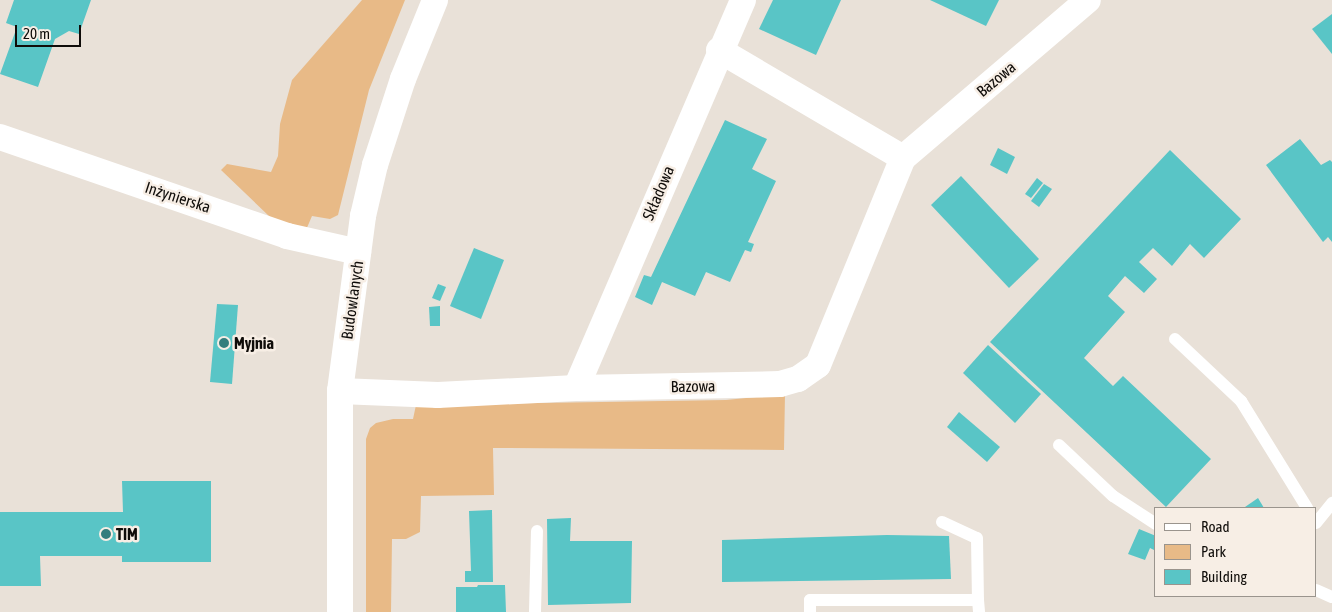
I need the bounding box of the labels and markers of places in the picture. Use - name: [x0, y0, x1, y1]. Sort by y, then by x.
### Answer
- place label: Myjnia: [234, 333, 274, 353]
- marker: Myjnia: [218, 337, 230, 349]
- place label: TIM: [116, 524, 138, 544]
- marker: TIM: [100, 528, 112, 540]

